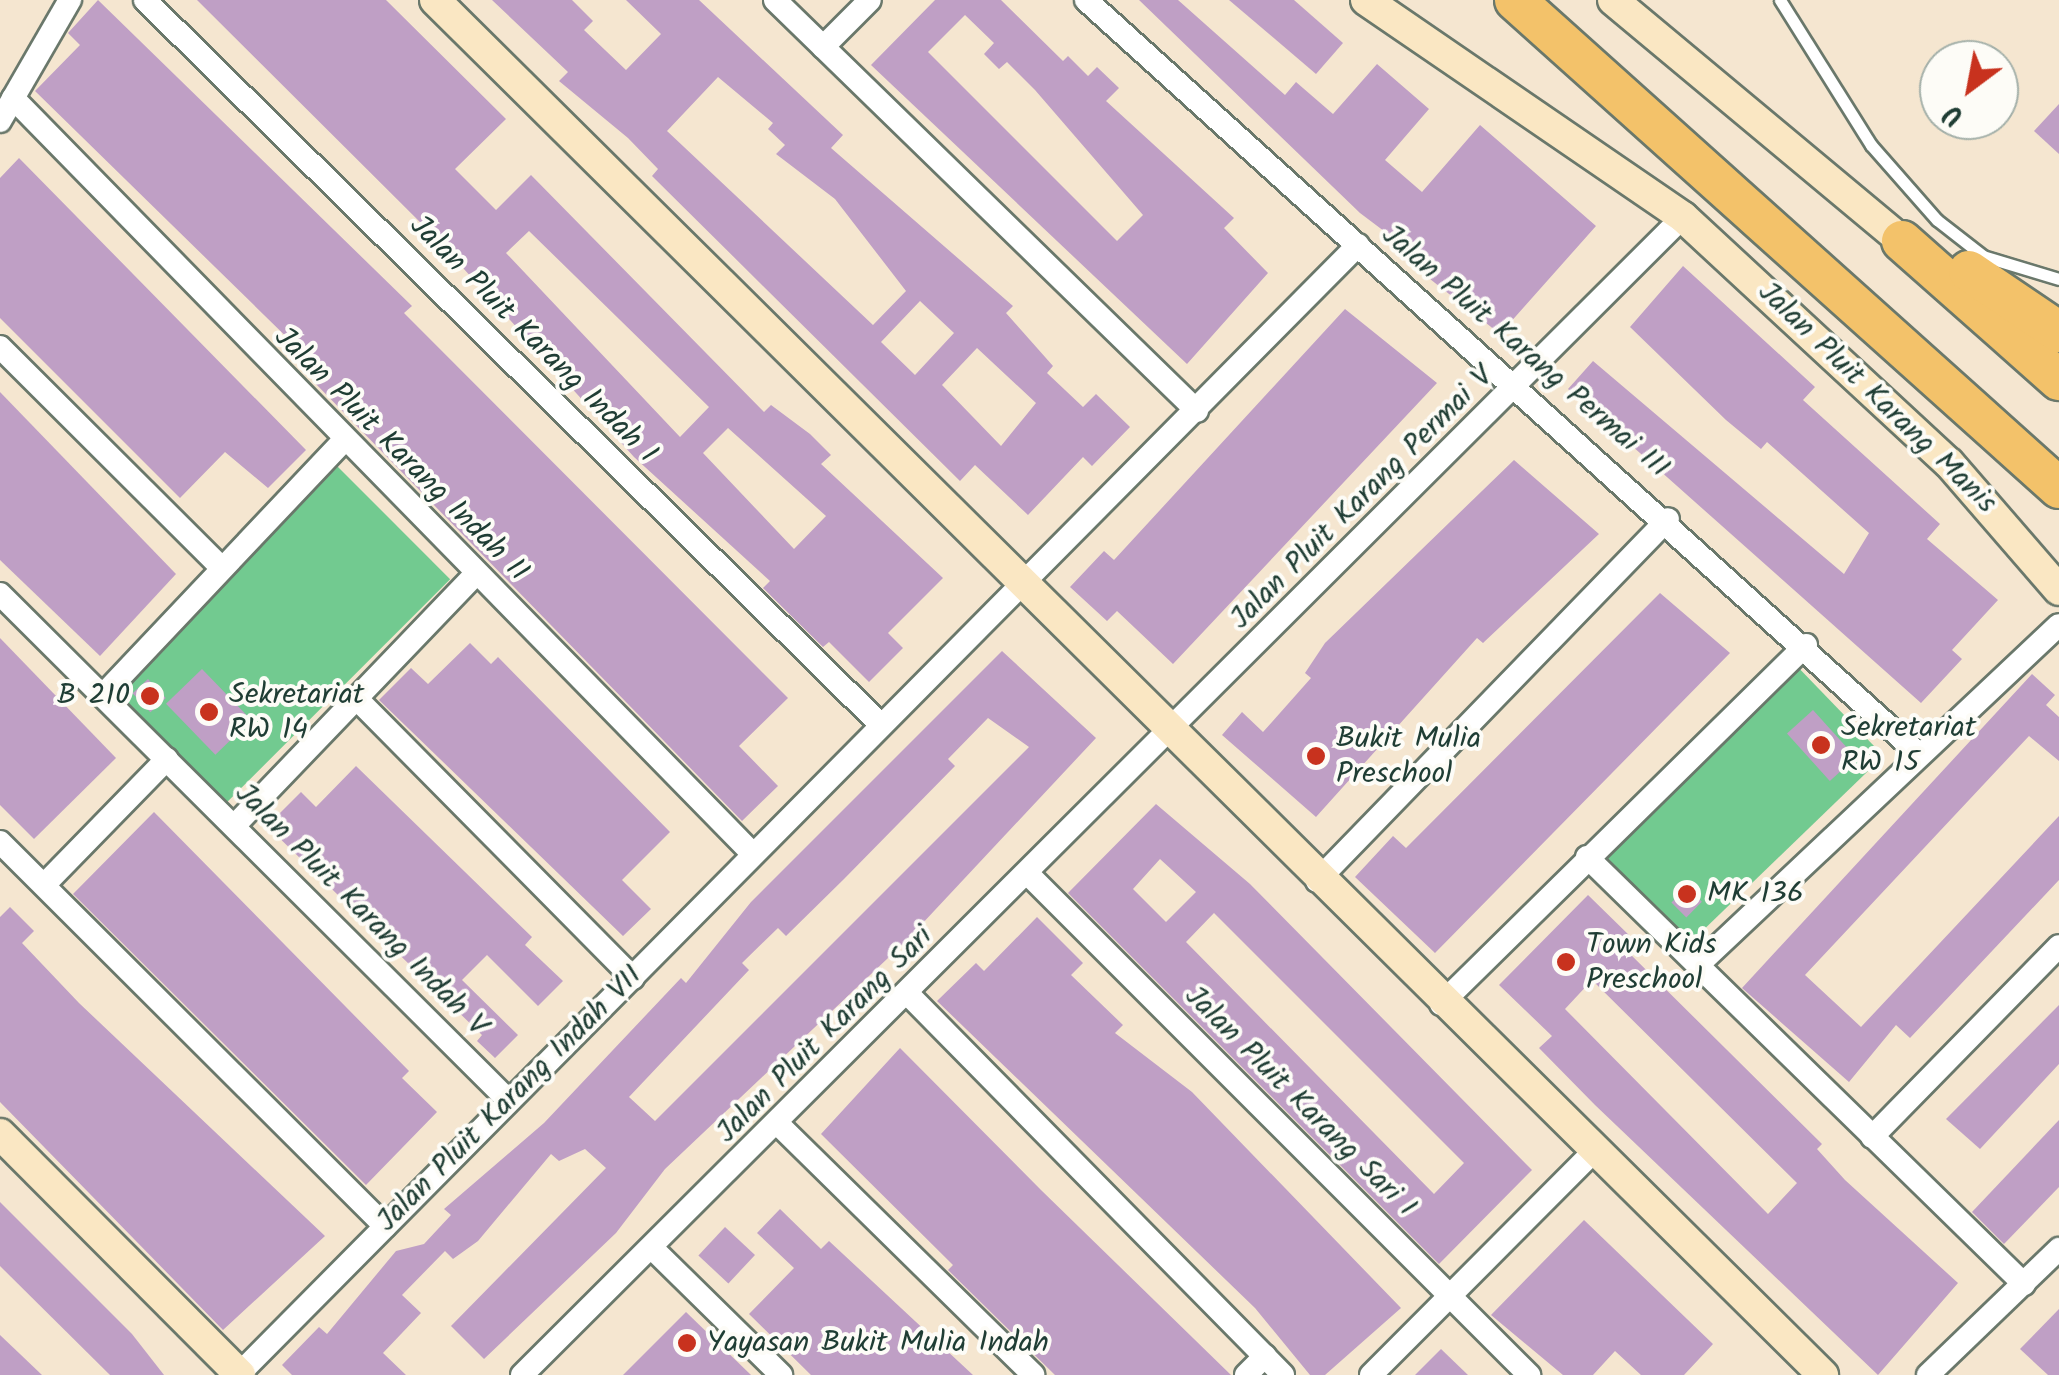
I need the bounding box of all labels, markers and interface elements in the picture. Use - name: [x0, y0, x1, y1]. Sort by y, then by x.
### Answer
- north arrow: [1919, 40, 2019, 140]
- text: U: [1935, 91, 1973, 138]
- street label: Jalan Pluit Karang Indah I: [401, 208, 665, 472]
- street label: Jalan Pluit Karang Permai III: [1374, 217, 1676, 487]
- street label: Jalan Pluit Karang Manis: [1750, 275, 2004, 521]
- street label: Jalan Pluit Karang Indah II: [266, 320, 536, 590]
- street label: Jalan Pluit Karang Permai V: [1223, 359, 1501, 637]
- place label: Sekretariat RW 14: [229, 677, 364, 748]
- place label: B 210: [57, 678, 130, 714]
- marker: B 210: [139, 685, 161, 707]
- marker: Sekretariat RW 14: [198, 701, 220, 723]
- place label: Sekretariat RW 15: [1841, 710, 1976, 780]
- place label: Bukit Mulia Preschool: [1336, 721, 1481, 792]
- marker: Sekretariat RW 15: [1810, 734, 1832, 756]
- marker: Bukit Mulia Preschool: [1305, 745, 1327, 767]
- street label: Jalan Pluit Karang Indah V: [227, 776, 495, 1044]
- place label: MK 136: [1707, 876, 1804, 912]
- marker: MK 136: [1676, 883, 1698, 905]
- street label: Jalan Pluit Karang Sari: [709, 919, 941, 1151]
- place label: Town Kids Preschool: [1586, 927, 1716, 998]
- marker: Town Kids Preschool: [1555, 951, 1577, 973]
- street label: Jalan Pluit Karang Indah VII: [369, 958, 651, 1240]
- street label: Jalan Pluit Karang Sari I: [1177, 979, 1423, 1225]
- place label: Yayasan Bukit Mulia Indah: [707, 1325, 1049, 1361]
- marker: Yayasan Bukit Mulia Indah: [676, 1332, 698, 1354]

